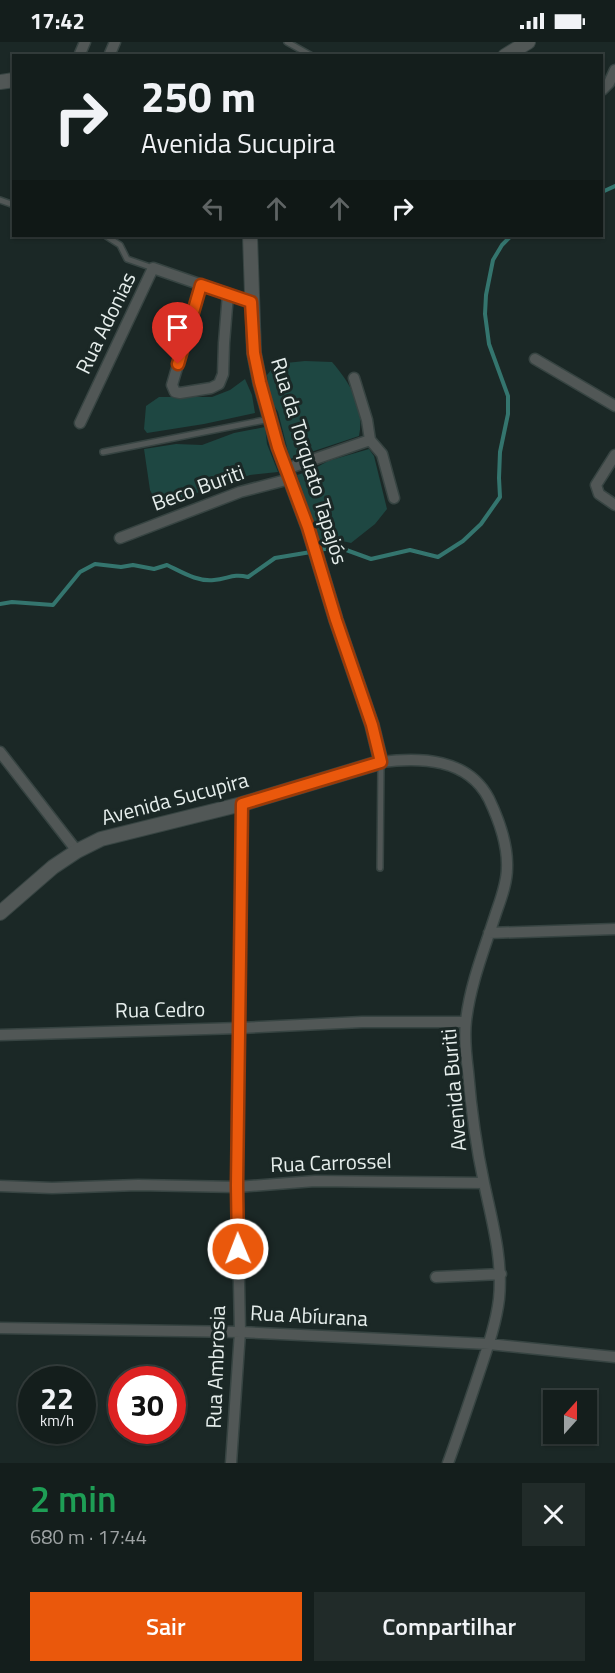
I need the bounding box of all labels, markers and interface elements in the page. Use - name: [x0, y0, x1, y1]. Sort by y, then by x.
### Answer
- text: 17:42: [30, 4, 85, 38]
- text: 250 m: [141, 64, 256, 128]
- icon: right: [42, 78, 120, 156]
- text: Avenida Sucupira: [141, 122, 335, 163]
- icon: left: [197, 192, 230, 225]
- icon: ahead: [260, 192, 293, 225]
- icon: ahead: [323, 192, 356, 225]
- icon: right: [386, 192, 419, 225]
- street label: Rua Adonias: [67, 266, 144, 379]
- pin: [152, 302, 203, 364]
- icon: arrive: [161, 311, 194, 344]
- street label: Rua da Torquato Tapajós: [263, 353, 357, 568]
- street label: Beco Buriti: [147, 456, 248, 519]
- street label: Avenida Sucupira: [98, 763, 252, 833]
- street label: Rua Cedro: [115, 992, 205, 1026]
- street label: Avenida Buriti: [432, 1028, 474, 1153]
- street label: Rua Carrossel: [270, 1144, 392, 1180]
- position arrow: [206, 1217, 270, 1281]
- street label: Rua Abíurana: [249, 1296, 369, 1334]
- street label: Rua Ambrosia: [197, 1304, 233, 1429]
- speed limit sign: 30: [108, 1366, 186, 1444]
- text: 22: [40, 1375, 74, 1421]
- north arrow: [543, 1390, 597, 1444]
- map controls: [543, 1390, 597, 1444]
- text: km/h: [40, 1409, 74, 1432]
- text: 2 min: [30, 1471, 117, 1526]
- button: close: [522, 1483, 585, 1546]
- text: 680 m · 17:44: [30, 1521, 147, 1552]
- button: Sair: [30, 1592, 302, 1661]
- button: Compartilhar: [314, 1592, 585, 1661]

